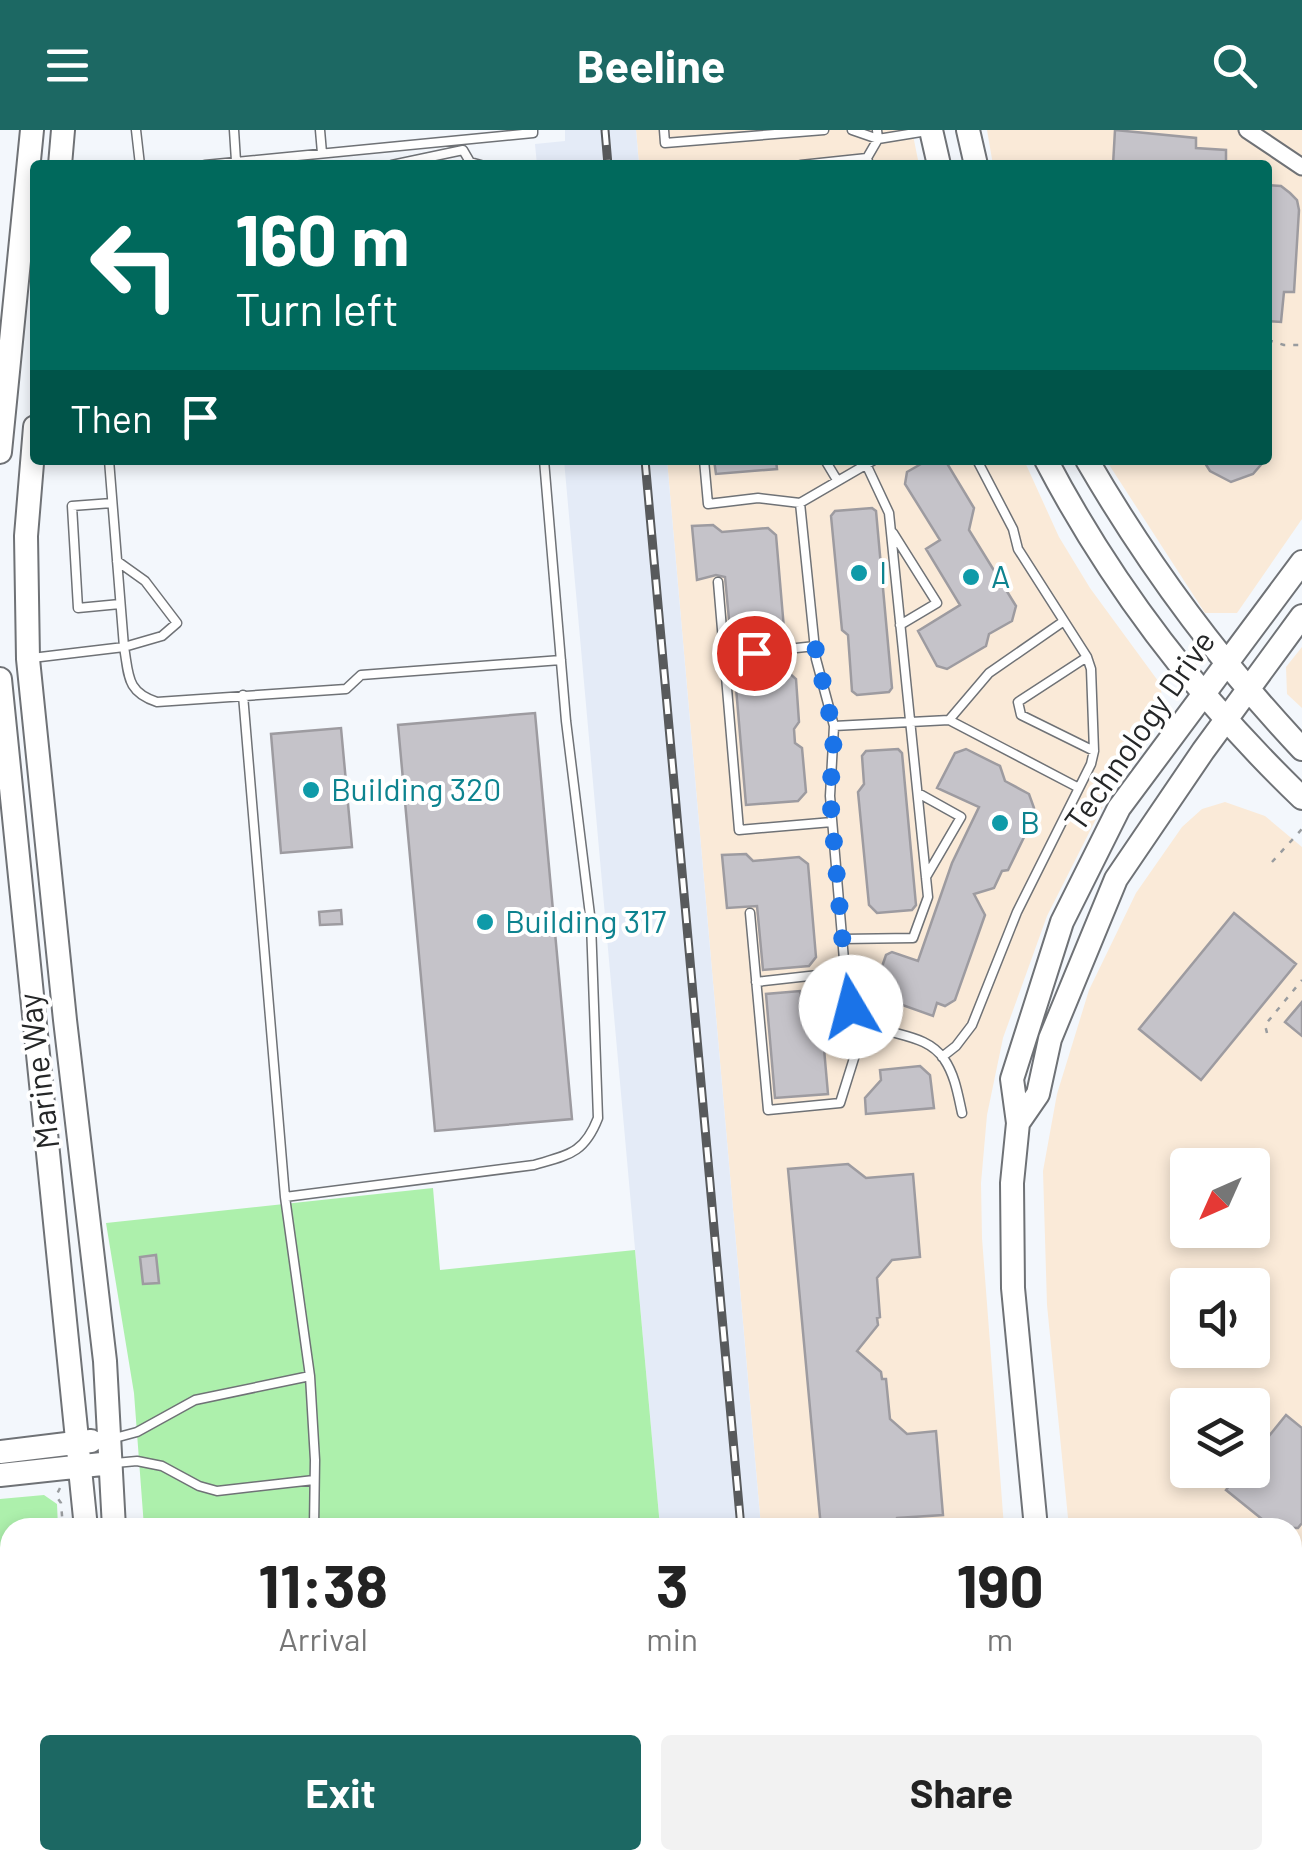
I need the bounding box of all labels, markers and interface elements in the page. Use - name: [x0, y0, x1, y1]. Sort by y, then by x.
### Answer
- icon: menu: [40, 38, 95, 93]
- text: Beeline: [577, 38, 725, 92]
- icon: search: [1207, 38, 1262, 93]
- text: 160 m: [235, 196, 410, 280]
- icon: left: [70, 200, 200, 330]
- text: Turn left: [235, 281, 399, 335]
- icon: arrive: [173, 390, 228, 445]
- text: Then: [70, 395, 153, 441]
- place label: I: [879, 552, 887, 590]
- place label: A: [991, 556, 1010, 594]
- marker: I: [848, 562, 870, 584]
- marker: A: [960, 566, 982, 588]
- pin: [712, 611, 797, 696]
- street label: Technology Drive: [1055, 622, 1222, 837]
- icon: arrive: [727, 626, 782, 681]
- place label: Building 320: [331, 769, 501, 807]
- marker: Building 320: [300, 779, 322, 801]
- place label: B: [1020, 802, 1040, 840]
- marker: B: [989, 812, 1011, 834]
- place label: Building 317: [505, 901, 666, 939]
- marker: Building 317: [474, 911, 496, 933]
- position arrow: [799, 955, 903, 1059]
- street label: Marine Way: [9, 991, 65, 1151]
- north arrow: [1170, 1148, 1270, 1248]
- map controls: [1170, 1148, 1270, 1488]
- button: sound: [1170, 1268, 1270, 1368]
- button: layers: [1170, 1388, 1270, 1488]
- text: 11:38: [258, 1548, 388, 1620]
- text: 3: [656, 1548, 688, 1620]
- text: 190: [956, 1548, 1044, 1620]
- text: Arrival: [278, 1619, 368, 1657]
- text: min: [646, 1619, 698, 1657]
- text: m: [987, 1619, 1013, 1657]
- button: Exit: [40, 1735, 641, 1850]
- button: Share: [661, 1735, 1262, 1850]

